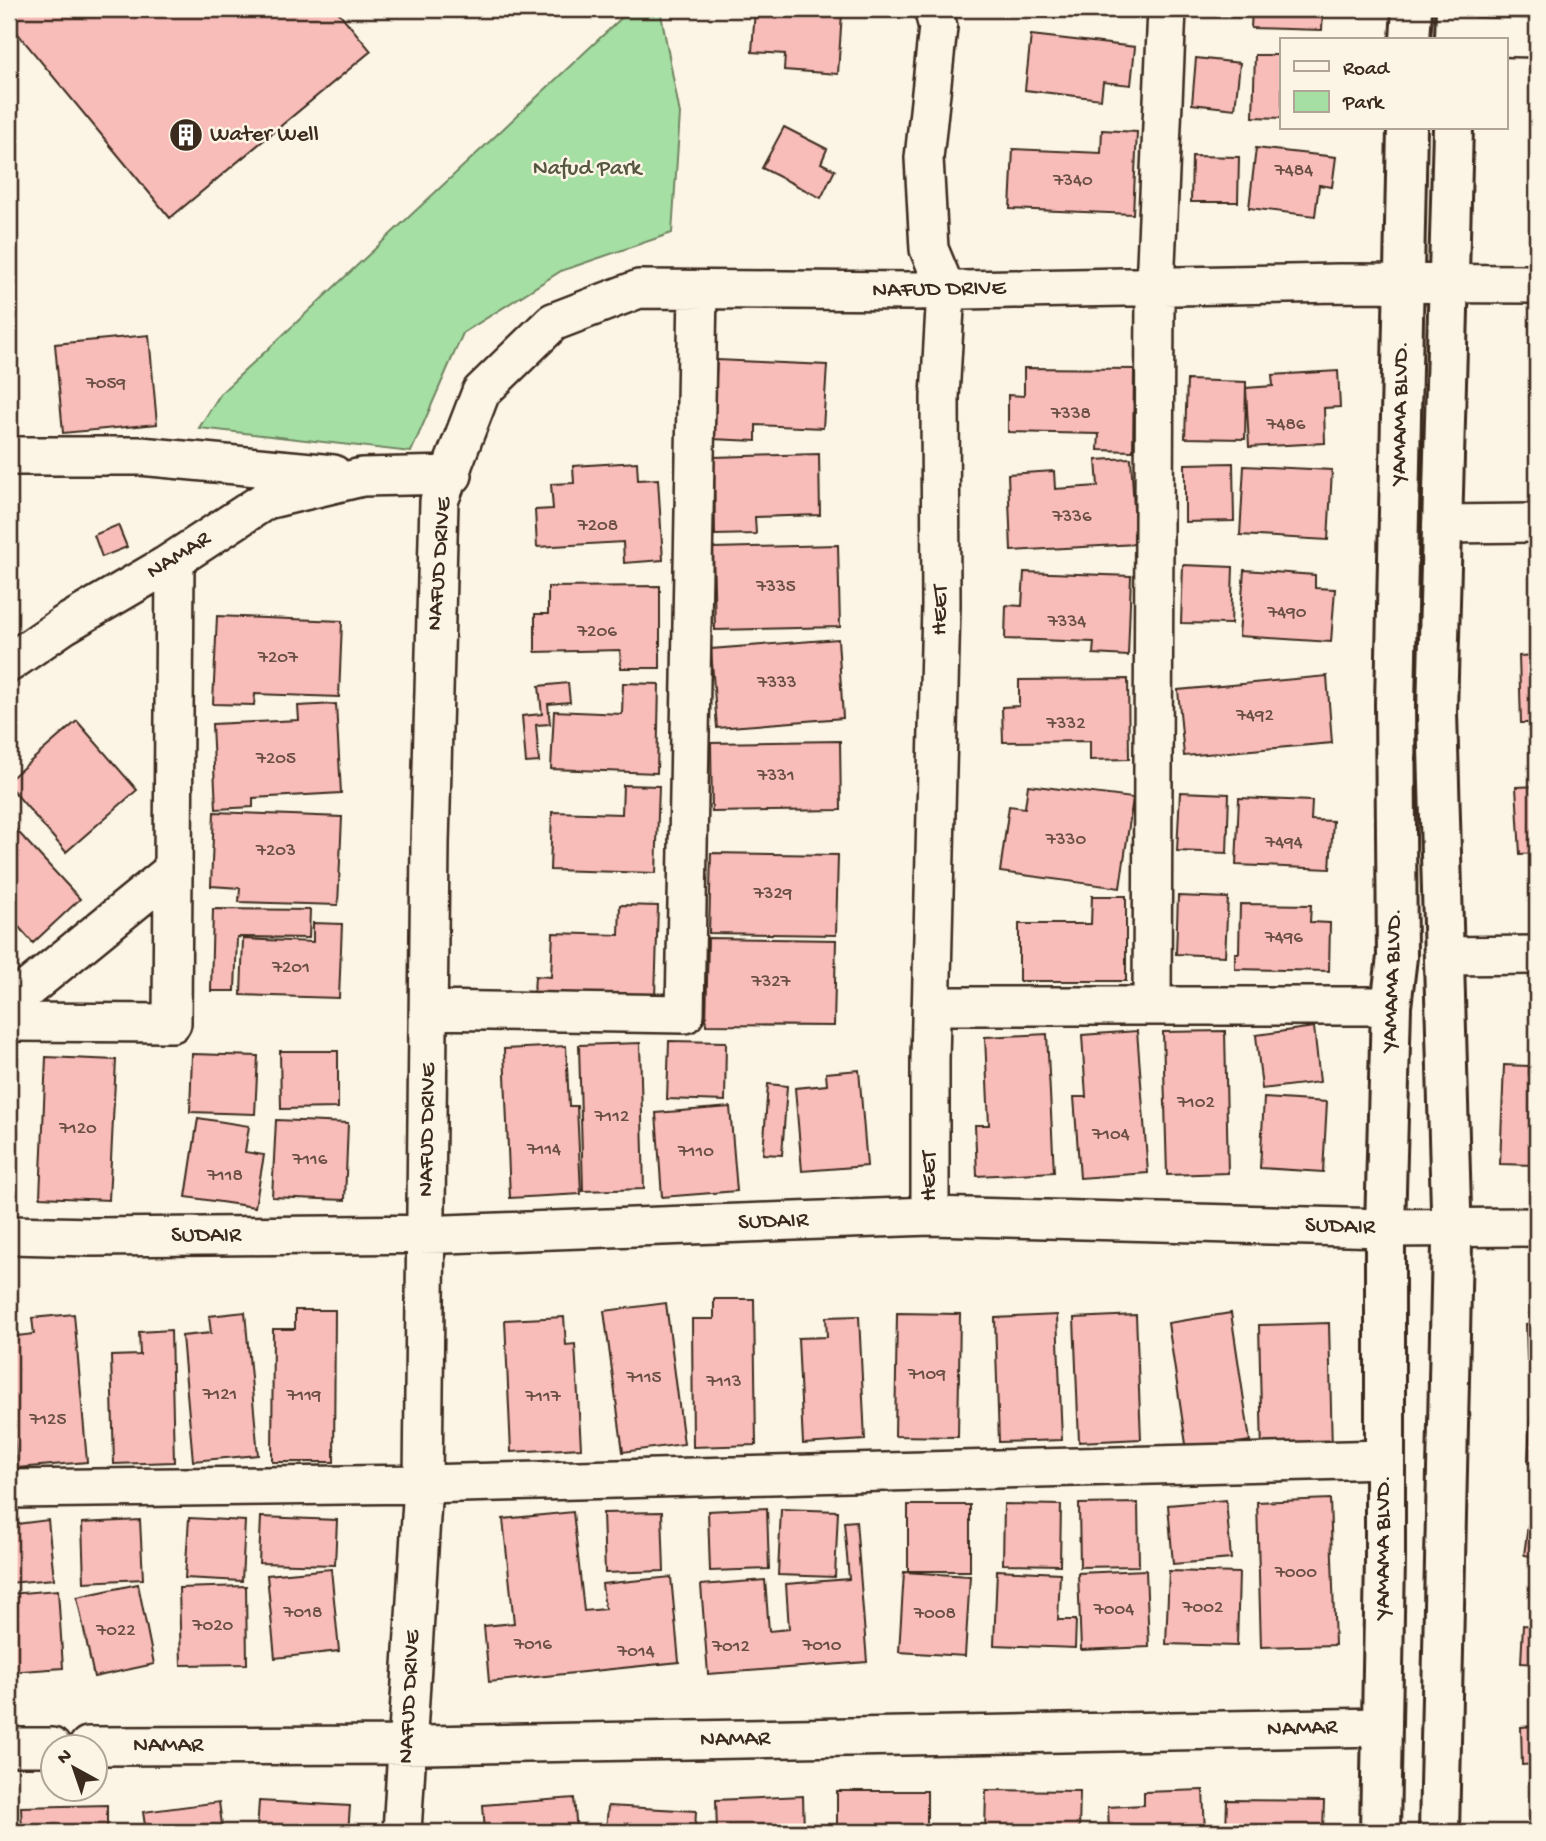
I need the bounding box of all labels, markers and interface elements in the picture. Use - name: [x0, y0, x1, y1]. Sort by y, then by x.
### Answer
- legend: [1280, 38, 1508, 130]
- text: Road: [1343, 58, 1391, 83]
- text: Park: [1342, 92, 1386, 117]
- building icon: Water Well: [167, 116, 205, 154]
- place label: Water Well: [210, 122, 319, 149]
- park label: Nafud Park: [533, 156, 644, 183]
- house number: 7484: [1274, 160, 1313, 183]
- house number: 7340: [1052, 170, 1093, 193]
- street label: NAFUD DRIVE: [872, 275, 1008, 305]
- street label: YAMAMA BLVD.: [1386, 341, 1416, 487]
- house number: 7059: [85, 373, 127, 396]
- house number: 7338: [1050, 403, 1091, 426]
- house number: 7486: [1266, 414, 1306, 437]
- street label: NAFUD DRIVE: [422, 495, 458, 632]
- house number: 7336: [1051, 506, 1092, 529]
- house number: 7208: [577, 515, 618, 538]
- street label: NAMAR: [142, 525, 217, 586]
- house number: 7335: [755, 576, 796, 599]
- street label: HEET: [927, 583, 955, 636]
- house number: 7490: [1266, 602, 1307, 625]
- house number: 7334: [1047, 611, 1086, 634]
- house number: 7206: [576, 621, 617, 644]
- house number: 7207: [257, 647, 299, 670]
- house number: 7333: [756, 672, 797, 695]
- house number: 7492: [1235, 705, 1274, 728]
- house number: 7332: [1046, 713, 1085, 736]
- house number: 7205: [255, 748, 296, 771]
- house number: 7331: [756, 765, 795, 788]
- house number: 7330: [1045, 829, 1086, 852]
- house number: 7494: [1264, 832, 1303, 855]
- house number: 7203: [255, 840, 296, 863]
- house number: 7329: [753, 883, 793, 906]
- street label: YAMAMA BLVD.: [1377, 908, 1409, 1054]
- house number: 7496: [1264, 927, 1303, 950]
- house number: 7201: [271, 957, 310, 980]
- house number: 7327: [751, 971, 792, 994]
- street label: NAFUD DRIVE: [413, 1061, 443, 1197]
- house number: 7102: [1176, 1092, 1215, 1115]
- house number: 7112: [594, 1106, 629, 1129]
- house number: 7120: [58, 1118, 97, 1141]
- house number: 7104: [1091, 1124, 1130, 1147]
- house number: 7114: [526, 1139, 561, 1162]
- house number: 7110: [677, 1141, 714, 1164]
- house number: 7116: [292, 1149, 328, 1172]
- street label: HEET: [917, 1150, 944, 1201]
- house number: 7118: [206, 1165, 243, 1188]
- street label: SUDAIR: [738, 1207, 809, 1237]
- street label: SUDAIR: [1305, 1212, 1376, 1242]
- street label: SUDAIR: [171, 1223, 242, 1250]
- house number: 7109: [907, 1364, 946, 1387]
- house number: 7115: [625, 1367, 662, 1390]
- house number: 7113: [705, 1371, 742, 1394]
- house number: 7121: [202, 1384, 237, 1407]
- house number: 7119: [286, 1385, 322, 1408]
- house number: 7117: [524, 1386, 562, 1409]
- house number: 7125: [29, 1409, 66, 1432]
- street label: YAMAMA BLVD.: [1371, 1475, 1398, 1621]
- house number: 7000: [1274, 1562, 1317, 1585]
- house number: 7002: [1182, 1597, 1223, 1620]
- house number: 7004: [1093, 1599, 1134, 1622]
- house number: 7018: [283, 1602, 322, 1625]
- house number: 7008: [913, 1603, 956, 1626]
- house number: 7020: [192, 1615, 234, 1638]
- house number: 7022: [95, 1620, 136, 1643]
- street label: NAFUD DRIVE: [393, 1628, 427, 1765]
- house number: 7016: [513, 1634, 552, 1657]
- house number: 7010: [801, 1635, 842, 1658]
- house number: 7012: [711, 1636, 750, 1659]
- house number: 7014: [616, 1641, 655, 1664]
- street label: NAMAR: [1266, 1714, 1338, 1744]
- street label: NAMAR: [700, 1726, 771, 1754]
- north arrow: [38, 1732, 108, 1802]
- street label: NAMAR: [133, 1733, 204, 1760]
- text: N: [53, 1745, 77, 1770]

